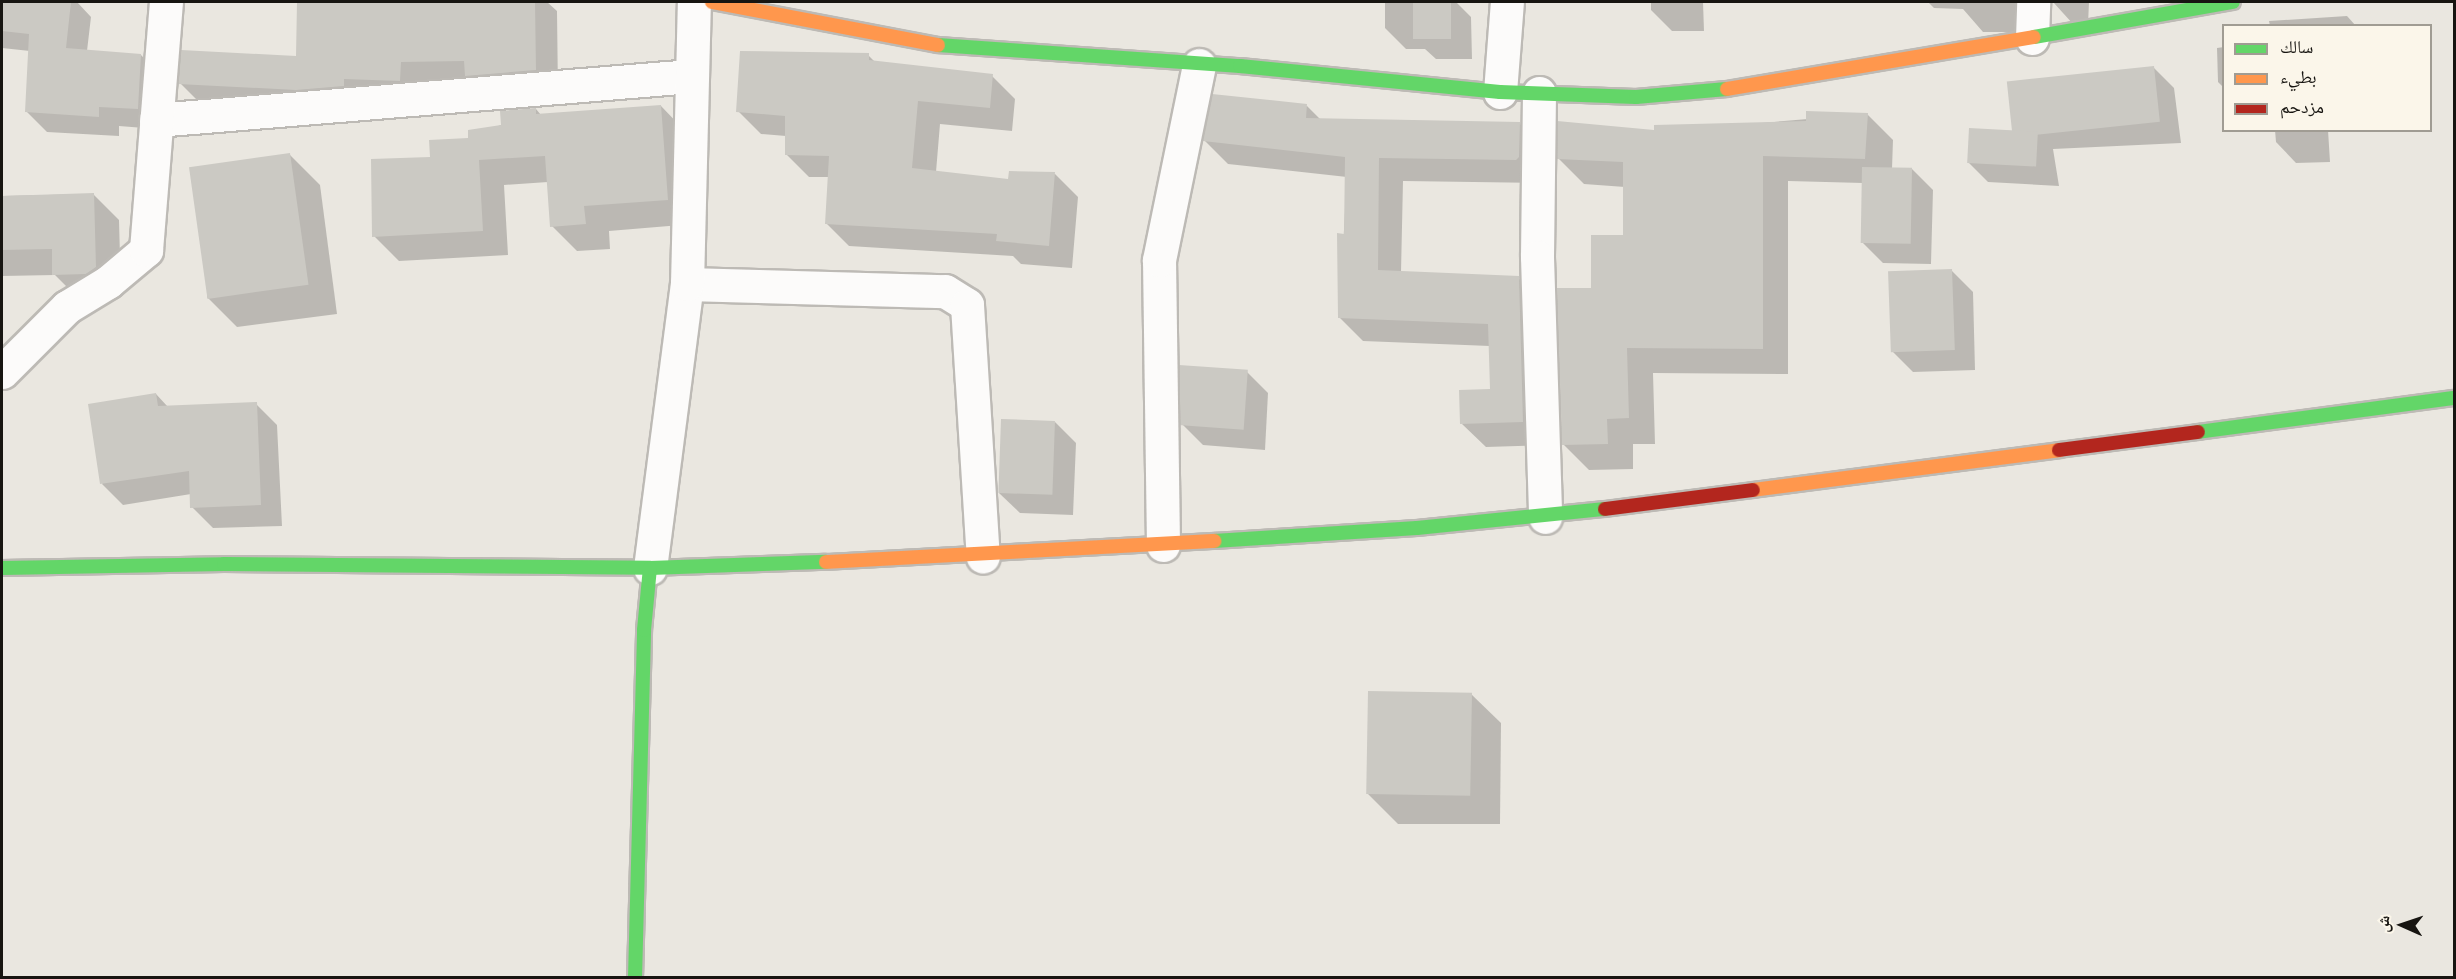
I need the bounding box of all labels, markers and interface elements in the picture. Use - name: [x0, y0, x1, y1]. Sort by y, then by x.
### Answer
- legend: [2222, 24, 2432, 132]
- text: سالك: [2280, 36, 2313, 58]
- text: بطيء: [2280, 66, 2317, 88]
- text: مزدحم: [2280, 96, 2324, 118]
- north arrow: [2372, 895, 2432, 955]
- text: ش: [2374, 915, 2393, 933]

